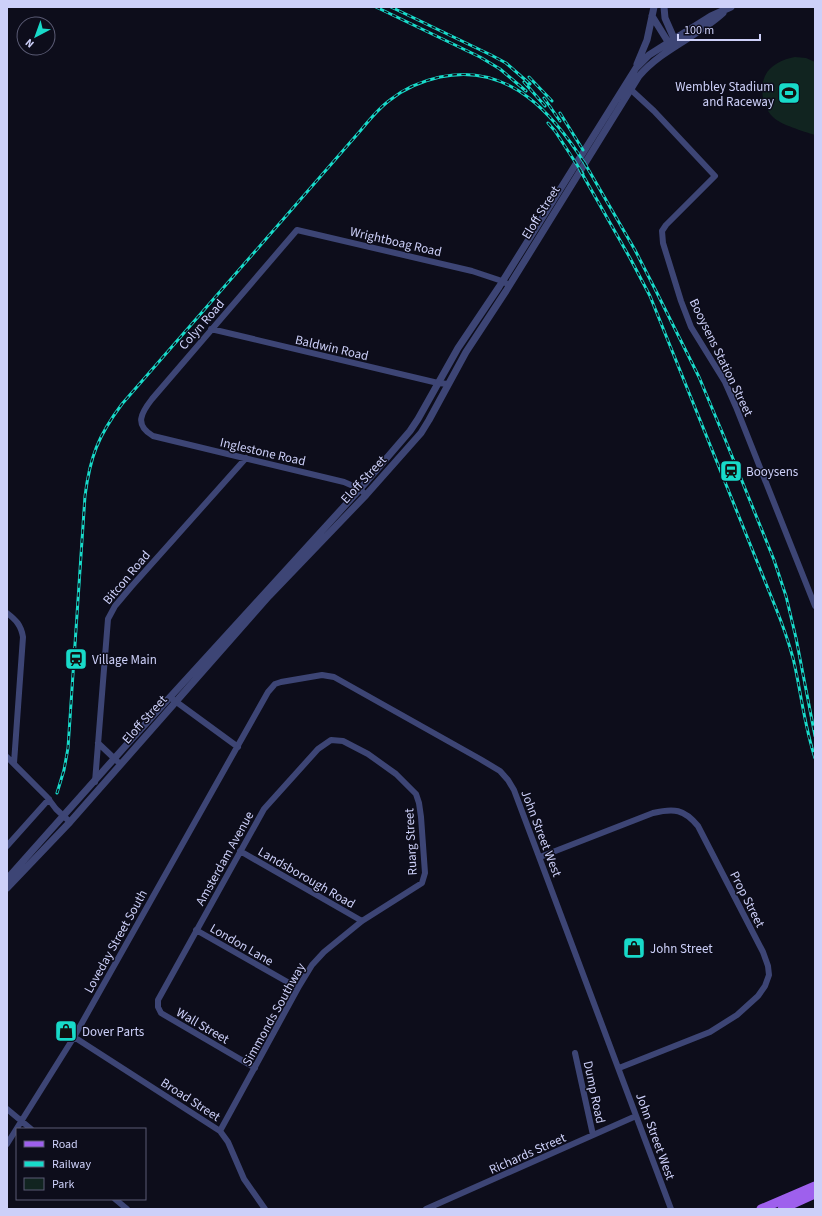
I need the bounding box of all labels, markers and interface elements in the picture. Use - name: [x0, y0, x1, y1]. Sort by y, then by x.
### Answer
- north arrow: [16, 16, 56, 56]
- scale bar: [678, 16, 760, 42]
- text: 100 m: [684, 22, 714, 39]
- text: N: [22, 35, 37, 51]
- place label: Wembley Stadium and Raceway: [675, 78, 774, 111]
- sports icon: Wembley Stadium and Raceway: [776, 80, 802, 106]
- street label: Eloff Street: [517, 182, 565, 243]
- street label: Wrightboag Road: [348, 223, 443, 261]
- street label: Colyn Road: [175, 296, 229, 354]
- street label: Booysens Station Street: [685, 296, 758, 420]
- street label: Baldwin Road: [293, 331, 370, 365]
- street label: Inglestone Road: [218, 433, 307, 471]
- street label: Eloff Street: [337, 451, 391, 508]
- station icon: Booysens: [718, 458, 744, 484]
- place label: Booysens: [746, 463, 799, 481]
- street label: Bitcon Road: [99, 547, 155, 608]
- station icon: Village Main: [63, 646, 89, 672]
- place label: Village Main: [92, 651, 157, 669]
- street label: Eloff Street: [118, 691, 172, 748]
- street label: John Street West: [516, 787, 566, 880]
- street label: Ruarg Street: [400, 807, 422, 876]
- street label: Amsterdam Avenue: [191, 808, 258, 909]
- street label: Landsborough Road: [255, 843, 358, 913]
- street label: Prop Street: [725, 868, 769, 931]
- street label: Loveday Street South: [80, 886, 152, 996]
- street label: London Lane: [206, 919, 277, 970]
- shop icon: John Street: [621, 935, 647, 961]
- place label: John Street: [650, 940, 713, 958]
- street label: Simmonds Southway: [238, 960, 310, 1069]
- street label: Wall Street: [173, 1003, 233, 1049]
- shop icon: Dover Parts: [53, 1018, 79, 1044]
- place label: Dover Parts: [82, 1023, 145, 1041]
- street label: Dump Road: [579, 1059, 609, 1125]
- street label: Broad Street: [157, 1074, 224, 1126]
- street label: John Street West: [631, 1090, 679, 1183]
- legend: [16, 1128, 146, 1200]
- street label: Richards Street: [486, 1129, 569, 1179]
- text: Road: [52, 1136, 78, 1153]
- text: Railway: [52, 1156, 91, 1173]
- text: Park: [52, 1176, 74, 1193]

